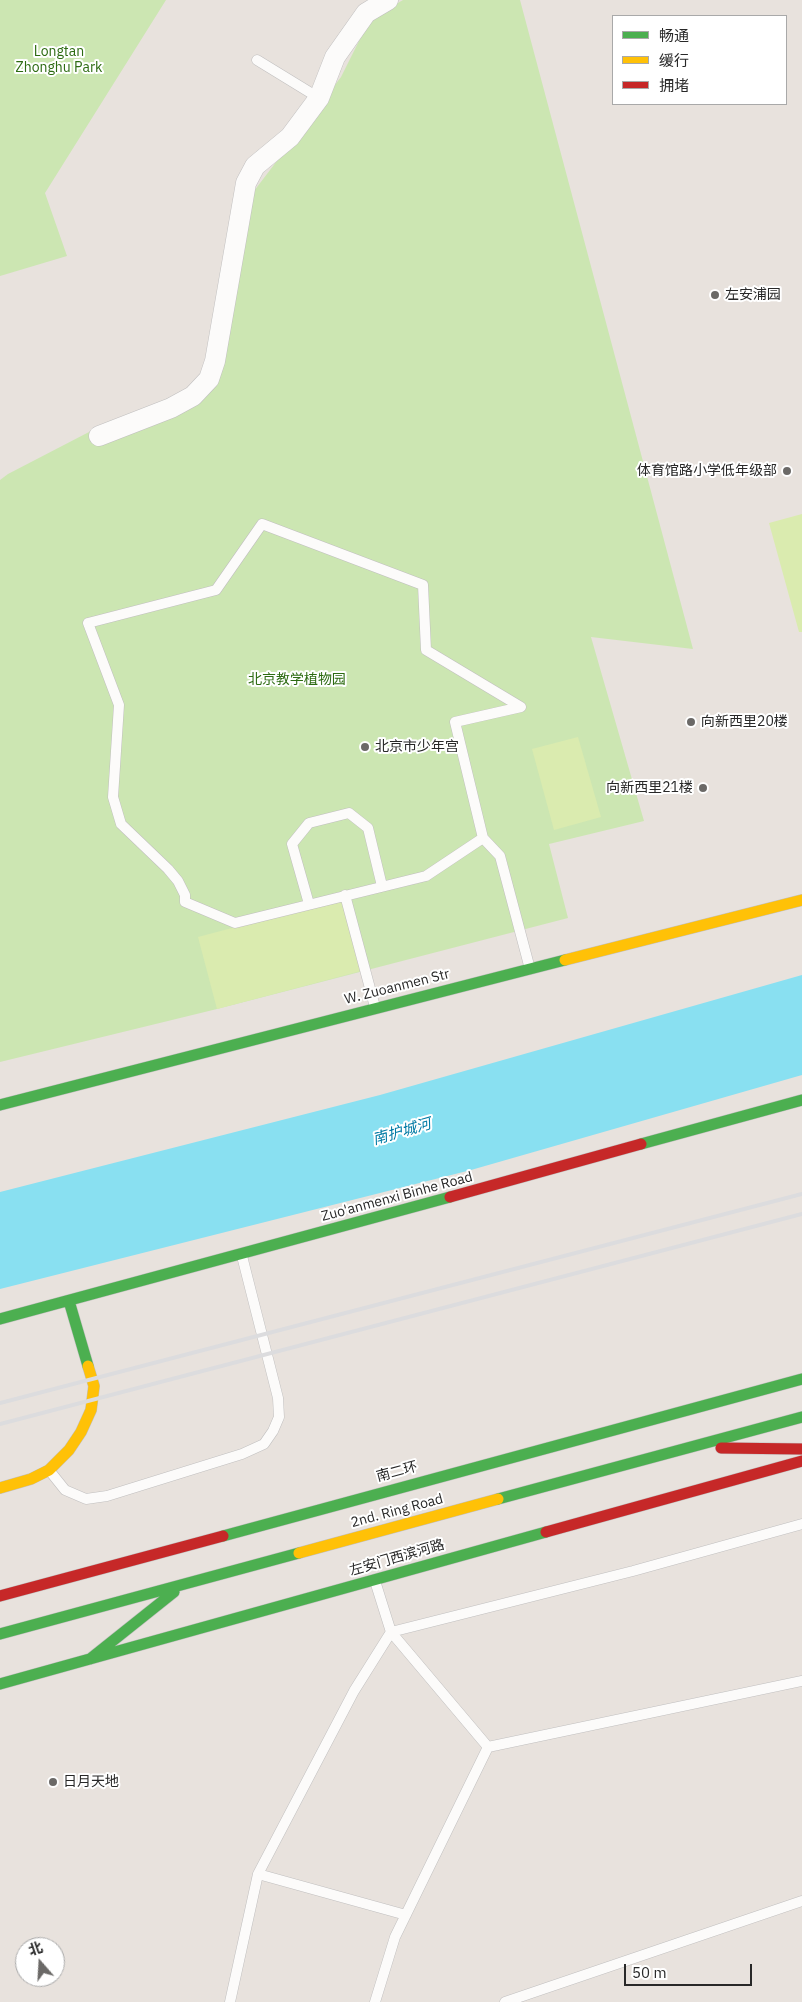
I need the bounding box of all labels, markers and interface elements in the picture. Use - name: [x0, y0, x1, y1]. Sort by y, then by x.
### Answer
- legend: [612, 15, 787, 105]
- text: 畅通: [659, 26, 689, 45]
- park label: Longtan Zhonghu Park: [16, 44, 102, 76]
- text: 缓行: [659, 51, 689, 70]
- text: 拥堵: [659, 76, 689, 95]
- place label: 左安浦园: [725, 287, 781, 303]
- marker: 左安浦园: [709, 289, 721, 301]
- place label: 体育馆路小学低年级部: [637, 463, 777, 479]
- marker: 体育馆路小学低年级部: [781, 465, 793, 477]
- park label: 北京教学植物园: [248, 672, 346, 688]
- place label: 向新西里20楼: [701, 714, 788, 730]
- marker: 向新西里20楼: [685, 716, 697, 728]
- place label: 北京市少年宫: [375, 739, 459, 755]
- marker: 北京市少年宫: [359, 741, 371, 753]
- place label: 向新西里21楼: [606, 780, 693, 796]
- marker: 向新西里21楼: [697, 782, 709, 794]
- street label: W. Zuoanmen Str: [343, 966, 451, 1008]
- water label: 南护城河: [371, 1115, 433, 1149]
- street label: Zuo'anmenxi Binhe Road: [320, 1169, 474, 1225]
- street label: 南二环: [375, 1458, 419, 1486]
- street label: 2nd. Ring Road: [349, 1491, 445, 1531]
- street label: 左安门西滨河路: [348, 1536, 446, 1580]
- place label: 日月天地: [63, 1774, 119, 1790]
- marker: 日月天地: [47, 1776, 59, 1788]
- north arrow: [15, 1937, 65, 1987]
- text: 北: [26, 1938, 45, 1960]
- scale bar: [627, 1954, 754, 1986]
- text: 50 m: [632, 1963, 667, 1982]

